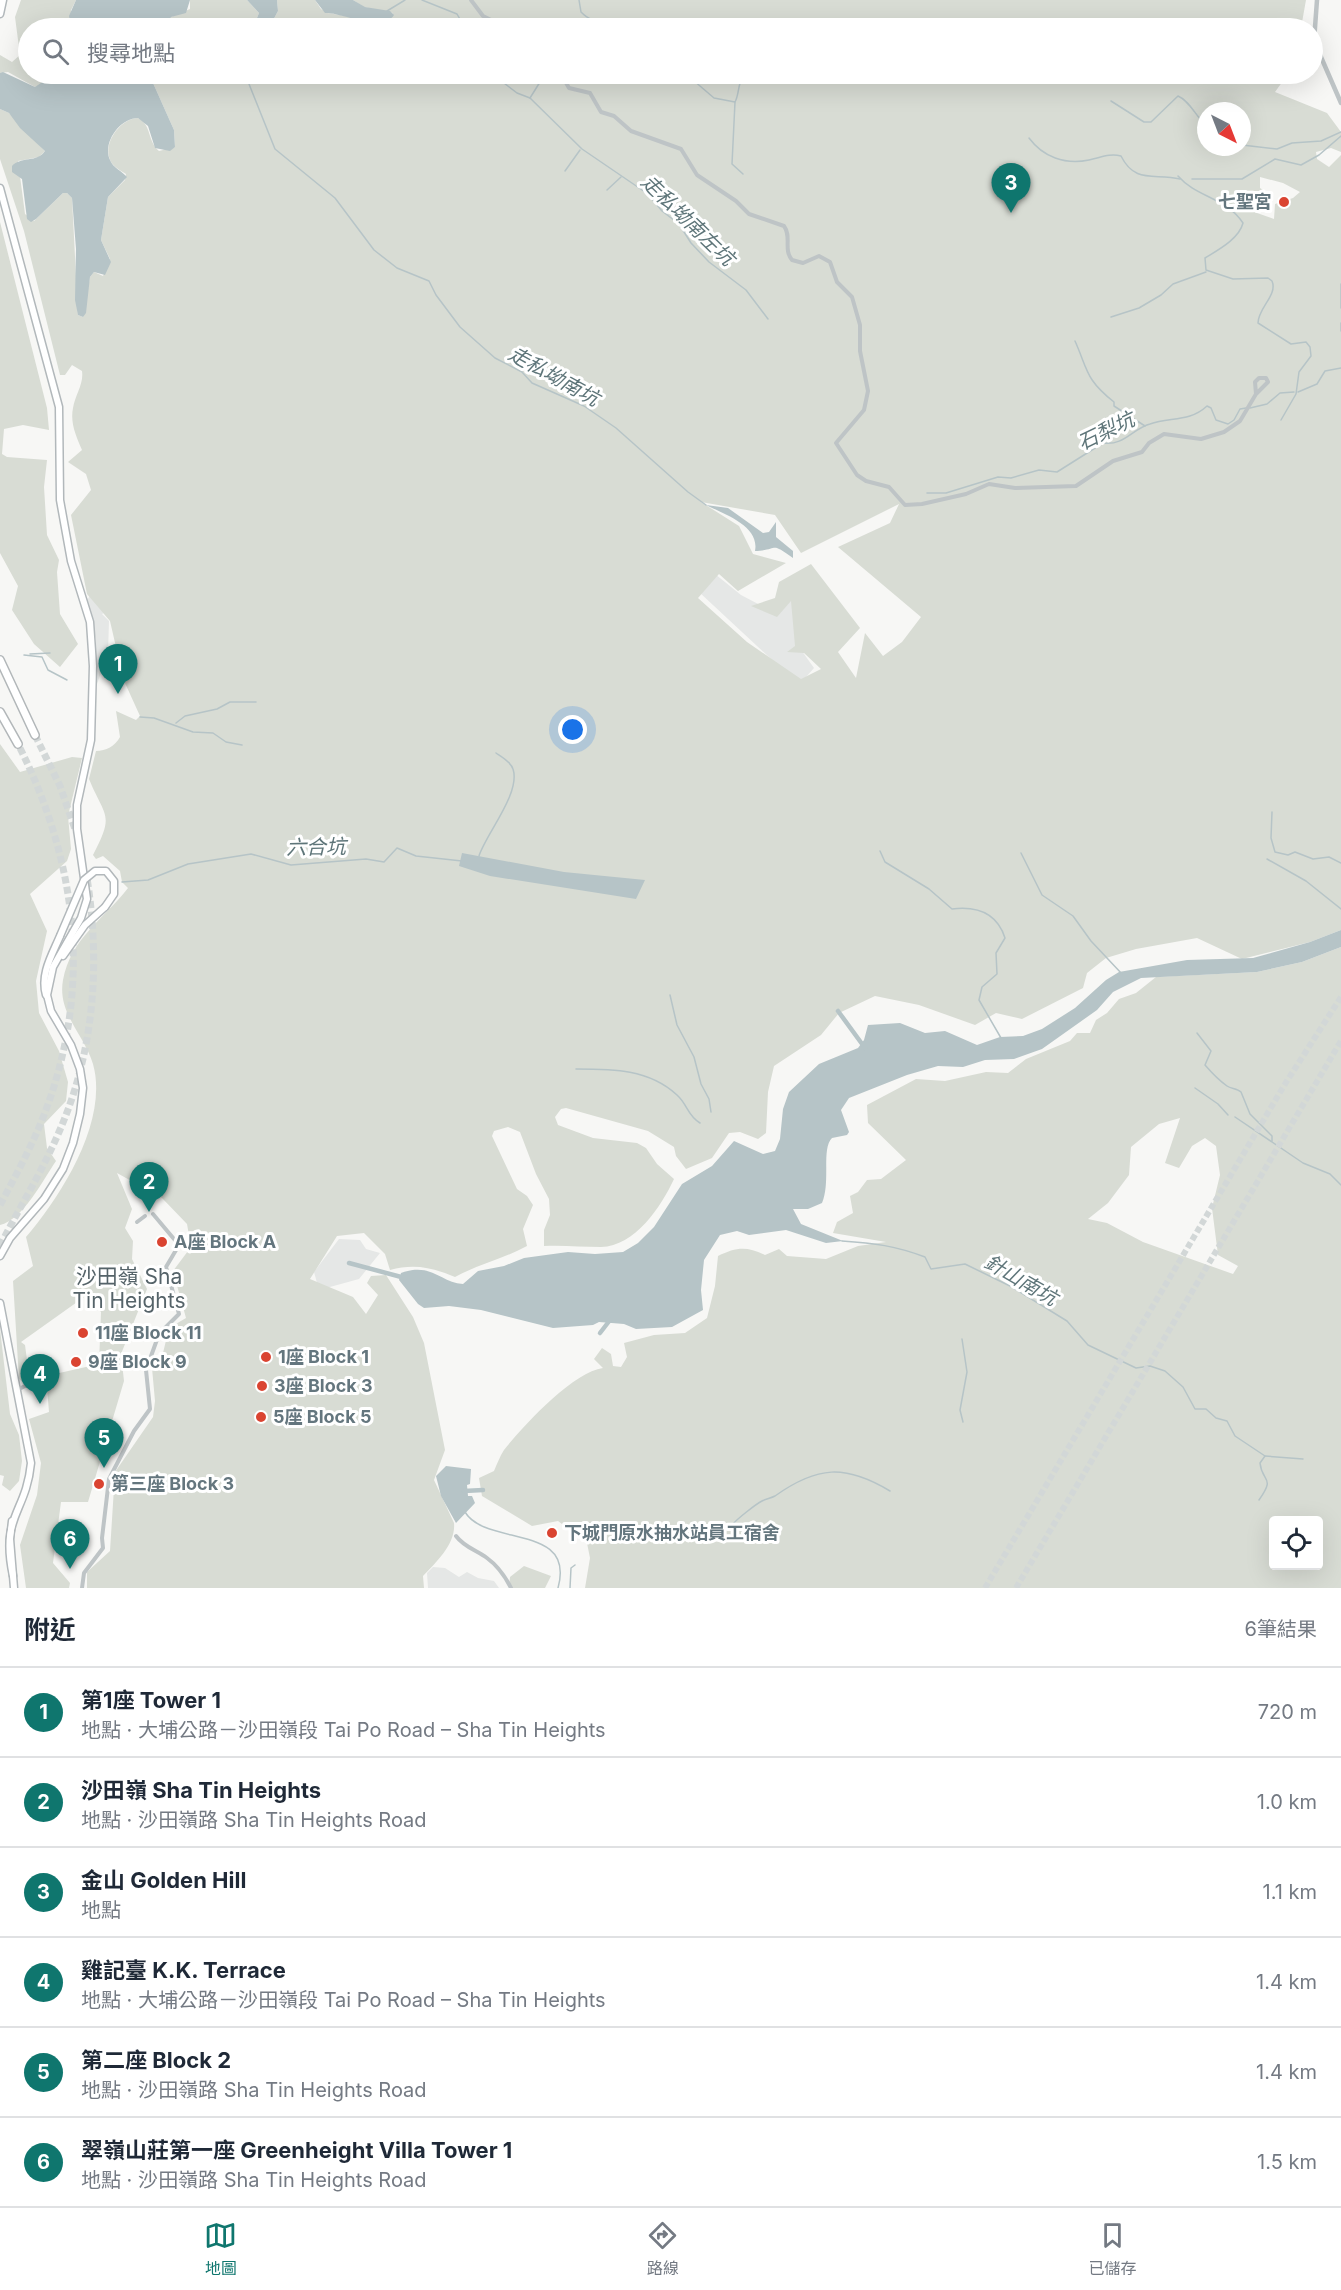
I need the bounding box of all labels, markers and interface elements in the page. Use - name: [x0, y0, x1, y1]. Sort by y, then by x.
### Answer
- search box: [18, 18, 1323, 84]
- icon: search: [39, 35, 72, 68]
- text: 搜尋地點: [87, 40, 175, 66]
- north arrow: [1197, 102, 1251, 156]
- pin: 3: [992, 164, 1030, 213]
- water label: 走私坳南左坑: [637, 170, 742, 272]
- place label: 七聖宮: [1218, 191, 1272, 212]
- marker: 七聖宮: [1277, 195, 1291, 209]
- water label: 走私坳南坑: [504, 341, 606, 412]
- water label: 石梨坑: [1074, 406, 1141, 455]
- pin: 1: [98, 644, 138, 694]
- your location: [558, 715, 587, 744]
- water label: 六合坑: [286, 834, 349, 860]
- pin: 2: [130, 1162, 168, 1212]
- place label: A座 Block A: [174, 1231, 276, 1252]
- marker: A座 Block A: [155, 1235, 169, 1249]
- water label: 針山南坑: [980, 1250, 1064, 1312]
- district label: 沙田嶺 Sha Tin Heights: [73, 1264, 185, 1313]
- place label: 11座 Block 11: [95, 1322, 201, 1343]
- marker: 11座 Block 11: [76, 1326, 90, 1340]
- place label: 1座 Block 1: [278, 1346, 369, 1367]
- marker: 1座 Block 1: [259, 1350, 273, 1364]
- place label: 9座 Block 9: [88, 1351, 187, 1372]
- pin: 4: [20, 1354, 60, 1404]
- marker: 9座 Block 9: [69, 1355, 83, 1369]
- place label: 3座 Block 3: [274, 1375, 373, 1396]
- marker: 3座 Block 3: [255, 1379, 269, 1393]
- place label: 5座 Block 5: [273, 1406, 371, 1427]
- marker: 5座 Block 5: [254, 1410, 268, 1424]
- pin: 5: [84, 1418, 124, 1468]
- place label: 第三座 Block 3: [111, 1473, 234, 1494]
- marker: 第三座 Block 3: [92, 1477, 106, 1491]
- map controls: [1269, 1516, 1323, 1570]
- button: locate: [1269, 1516, 1323, 1570]
- pin: 6: [50, 1520, 90, 1569]
- place label: 下城門原水抽水站員工宿舍: [564, 1522, 780, 1543]
- marker: 下城門原水抽水站員工宿舍: [545, 1526, 559, 1540]
- text: 附近: [24, 1614, 76, 1645]
- text: 6筆結果: [1245, 1617, 1317, 1641]
- text: 第1座 Tower 1: [81, 1687, 221, 1713]
- text: 1: [39, 1700, 48, 1724]
- text: 720 m: [1258, 1700, 1317, 1724]
- text: 地點 · 大埔公路－沙田嶺段 Tai Po Road – Sha Tin Heights: [81, 1718, 606, 1742]
- text: 沙田嶺 Sha Tin Heights: [81, 1777, 321, 1803]
- text: 2: [37, 1790, 50, 1814]
- text: 1.0 km: [1257, 1790, 1317, 1814]
- text: 地點 · 沙田嶺路 Sha Tin Heights Road: [81, 1808, 427, 1832]
- text: 金山 Golden Hill: [81, 1867, 246, 1893]
- text: 3: [37, 1880, 50, 1904]
- text: 1.1 km: [1263, 1880, 1317, 1904]
- text: 地點: [81, 1898, 121, 1922]
- text: 雞記臺 K.K. Terrace: [81, 1957, 286, 1983]
- text: 4: [37, 1970, 50, 1994]
- text: 1.4 km: [1256, 1970, 1317, 1994]
- text: 地點 · 大埔公路－沙田嶺段 Tai Po Road – Sha Tin Heights: [81, 1988, 606, 2012]
- text: 第二座 Block 2: [81, 2047, 231, 2073]
- text: 5: [37, 2060, 50, 2084]
- text: 1.4 km: [1256, 2060, 1317, 2084]
- text: 地點 · 沙田嶺路 Sha Tin Heights Road: [81, 2078, 427, 2102]
- text: 翠嶺山莊第一座 Greenheight Villa Tower 1: [81, 2137, 512, 2163]
- text: 6: [37, 2150, 50, 2174]
- text: 1.5 km: [1257, 2150, 1317, 2174]
- text: 地點 · 沙田嶺路 Sha Tin Heights Road: [81, 2168, 427, 2192]
- tab: 地圖: [204, 2219, 237, 2279]
- tab: 路線: [646, 2219, 679, 2279]
- tab: 已儲存: [1088, 2219, 1136, 2279]

